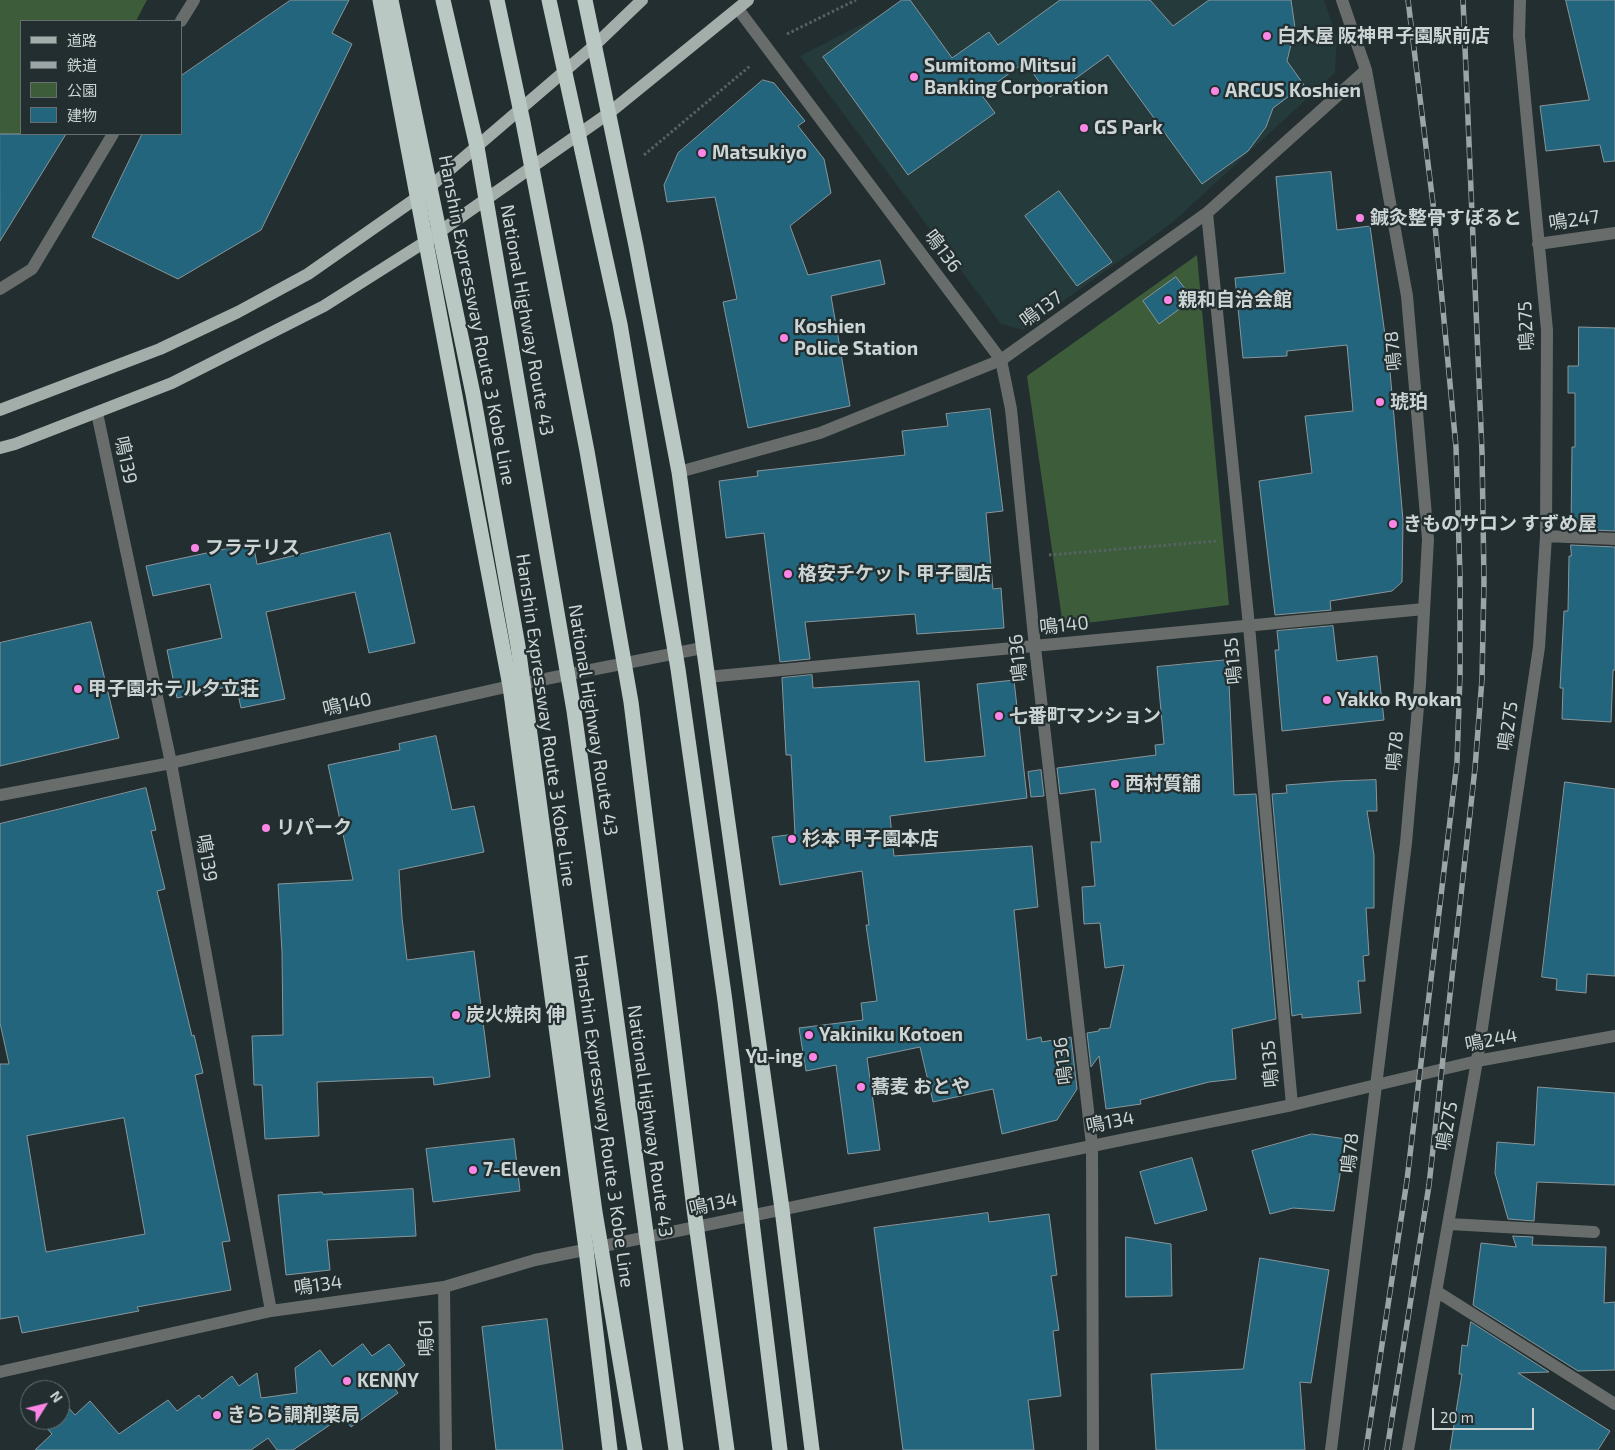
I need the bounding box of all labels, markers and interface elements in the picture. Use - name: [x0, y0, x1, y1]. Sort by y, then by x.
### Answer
- legend: [20, 20, 182, 135]
- place label: 白木屋 阪神甲子園駅前店: [1277, 25, 1490, 47]
- marker: 白木屋 阪神甲子園駅前店: [1261, 30, 1273, 42]
- text: 道路: [67, 31, 97, 49]
- place label: Sumitomo Mitsui Banking Corporation: [924, 55, 1108, 99]
- text: 鉄道: [67, 56, 97, 74]
- marker: Sumitomo Mitsui Banking Corporation: [908, 71, 920, 83]
- place label: ARCUS Koshien: [1225, 80, 1361, 102]
- text: 公園: [67, 81, 97, 99]
- marker: ARCUS Koshien: [1209, 85, 1221, 97]
- text: 建物: [67, 106, 97, 124]
- place label: GS Park: [1094, 117, 1163, 139]
- marker: GS Park: [1078, 122, 1090, 134]
- place label: Matsukiyo: [712, 142, 807, 164]
- marker: Matsukiyo: [696, 147, 708, 159]
- street label: Hanshin Expressway Route 3 Kobe Line: [434, 153, 520, 487]
- street label: National Highway Route 43: [495, 203, 559, 437]
- street label: 鳴247: [1547, 205, 1601, 235]
- place label: 鍼灸整骨すぽると: [1370, 207, 1522, 229]
- marker: 鍼灸整骨すぽると: [1354, 212, 1366, 224]
- street label: 鳴136: [919, 225, 967, 277]
- street label: 鳴137: [1015, 286, 1067, 332]
- place label: 親和自治会館: [1178, 289, 1292, 311]
- marker: 親和自治会館: [1162, 294, 1174, 306]
- street label: 鳴275: [1513, 301, 1539, 351]
- place label: Koshien Police Station: [794, 316, 918, 360]
- street label: 鳴78: [1380, 330, 1406, 372]
- marker: Koshien Police Station: [778, 332, 790, 344]
- place label: 琥珀: [1390, 391, 1428, 413]
- marker: 琥珀: [1374, 396, 1386, 408]
- street label: 鳴139: [110, 434, 142, 486]
- place label: きものサロン すずめ屋: [1403, 513, 1597, 535]
- marker: きものサロン すずめ屋: [1387, 518, 1399, 530]
- place label: フラテリス: [205, 537, 300, 559]
- marker: フラテリス: [189, 542, 201, 554]
- street label: Hanshin Expressway Route 3 Kobe Line: [511, 552, 581, 888]
- place label: 格安チケット 甲子園店: [798, 563, 992, 585]
- marker: 格安チケット 甲子園店: [782, 568, 794, 580]
- street label: National Highway Route 43: [563, 602, 623, 838]
- street label: 鳴140: [1038, 611, 1090, 639]
- street label: 鳴136: [1004, 633, 1032, 683]
- street label: 鳴135: [1220, 636, 1246, 686]
- place label: 甲子園ホテル夕立荘: [88, 678, 259, 700]
- marker: 甲子園ホテル夕立荘: [72, 683, 84, 695]
- street label: 鳴140: [320, 687, 374, 721]
- place label: Yakko Ryokan: [1337, 689, 1461, 711]
- marker: Yakko Ryokan: [1321, 694, 1333, 706]
- street label: 鳴275: [1493, 700, 1523, 752]
- place label: 七番町マンション: [1009, 705, 1161, 727]
- marker: 七番町マンション: [993, 710, 1005, 722]
- street label: 鳴78: [1382, 730, 1408, 772]
- place label: 西村質舗: [1125, 773, 1201, 795]
- marker: 西村質舗: [1109, 778, 1121, 790]
- place label: リパーク: [276, 817, 352, 839]
- marker: リパーク: [260, 822, 272, 834]
- place label: 杉本 甲子園本店: [802, 828, 939, 850]
- street label: 鳴139: [192, 832, 222, 884]
- marker: 杉本 甲子園本店: [786, 833, 798, 845]
- street label: Hanshin Expressway Route 3 Kobe Line: [569, 953, 639, 1289]
- street label: National Highway Route 43: [622, 1003, 678, 1239]
- place label: 炭火焼肉 伸: [466, 1004, 565, 1026]
- marker: 炭火焼肉 伸: [450, 1009, 462, 1021]
- place label: Yakiniku Kotoen: [819, 1024, 963, 1046]
- street label: 鳴244: [1463, 1024, 1519, 1056]
- marker: Yakiniku Kotoen: [803, 1029, 815, 1041]
- street label: 鳴136: [1049, 1036, 1077, 1086]
- street label: 鳴135: [1257, 1039, 1283, 1089]
- place label: Yu-ing: [746, 1046, 803, 1068]
- marker: Yu-ing: [807, 1051, 819, 1063]
- place label: 蕎麦 おとや: [871, 1076, 970, 1098]
- marker: 蕎麦 おとや: [855, 1081, 867, 1093]
- street label: 鳴275: [1431, 1100, 1463, 1152]
- street label: 鳴134: [1084, 1106, 1136, 1138]
- street label: 鳴78: [1337, 1132, 1363, 1174]
- place label: 7-Eleven: [483, 1159, 561, 1181]
- marker: 7-Eleven: [467, 1164, 479, 1176]
- street label: 鳴134: [687, 1188, 739, 1220]
- street label: 鳴134: [292, 1270, 344, 1300]
- street label: 鳴61: [414, 1319, 438, 1357]
- place label: KENNY: [357, 1370, 419, 1392]
- marker: KENNY: [341, 1375, 353, 1387]
- north arrow: [20, 1380, 70, 1430]
- text: N: [47, 1387, 67, 1406]
- scale bar: [1435, 1398, 1538, 1430]
- place label: きらら調剤薬局: [227, 1404, 360, 1426]
- text: 20 m: [1440, 1408, 1474, 1426]
- marker: きらら調剤薬局: [211, 1409, 223, 1421]

